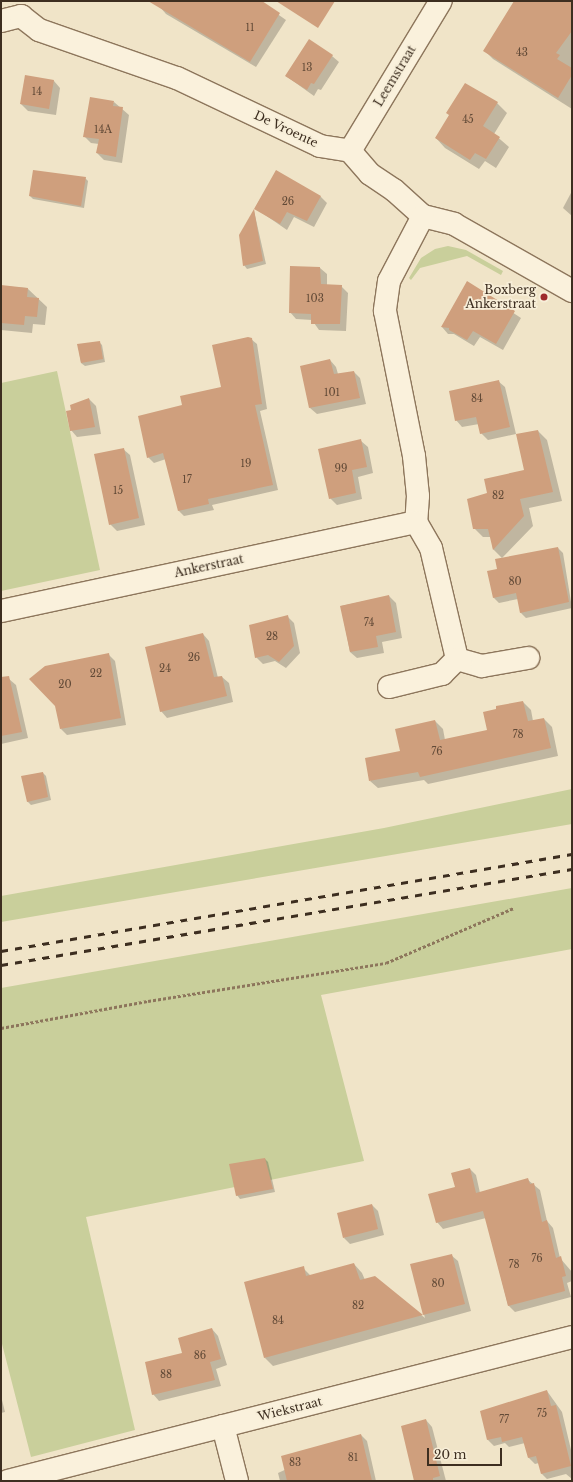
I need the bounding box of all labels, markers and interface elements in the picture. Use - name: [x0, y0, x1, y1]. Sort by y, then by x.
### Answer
- house number: 11: [246, 22, 254, 34]
- street label: Leemstraat: [371, 43, 419, 109]
- house number: 43: [516, 47, 528, 59]
- house number: 13: [302, 62, 312, 74]
- house number: 14: [32, 86, 42, 98]
- street label: De Vroente: [251, 108, 321, 150]
- house number: 45: [462, 114, 474, 126]
- house number: 14A: [94, 124, 112, 136]
- house number: 26: [282, 196, 294, 208]
- place label: Boxberg Ankerstraat: [465, 283, 536, 311]
- marker: Boxberg Ankerstraat: [539, 292, 549, 302]
- house number: 103: [306, 293, 324, 305]
- house number: 101: [324, 387, 340, 399]
- house number: 84: [471, 393, 483, 405]
- house number: 19: [241, 458, 251, 470]
- house number: 99: [335, 463, 347, 475]
- house number: 17: [182, 474, 192, 486]
- house number: 15: [113, 485, 123, 497]
- house number: 82: [492, 490, 504, 502]
- street label: Ankerstraat: [173, 552, 245, 580]
- house number: 80: [508, 576, 522, 588]
- house number: 74: [364, 617, 374, 629]
- house number: 28: [266, 631, 278, 643]
- house number: 26: [188, 652, 200, 664]
- house number: 24: [159, 663, 171, 675]
- house number: 22: [90, 668, 102, 680]
- house number: 20: [58, 679, 72, 691]
- house number: 78: [512, 729, 524, 741]
- house number: 76: [431, 746, 443, 758]
- house number: 76: [531, 1253, 543, 1265]
- house number: 78: [508, 1259, 520, 1271]
- house number: 80: [431, 1278, 445, 1290]
- house number: 82: [352, 1300, 364, 1312]
- house number: 84: [272, 1315, 284, 1327]
- house number: 86: [194, 1350, 206, 1362]
- house number: 88: [160, 1369, 172, 1381]
- street label: Wiekstraat: [256, 1394, 324, 1424]
- house number: 75: [537, 1408, 547, 1420]
- house number: 77: [499, 1414, 509, 1426]
- scale bar: [429, 1440, 504, 1466]
- text: 20 m: [434, 1447, 466, 1462]
- house number: 81: [348, 1452, 358, 1464]
- house number: 83: [289, 1457, 301, 1469]

